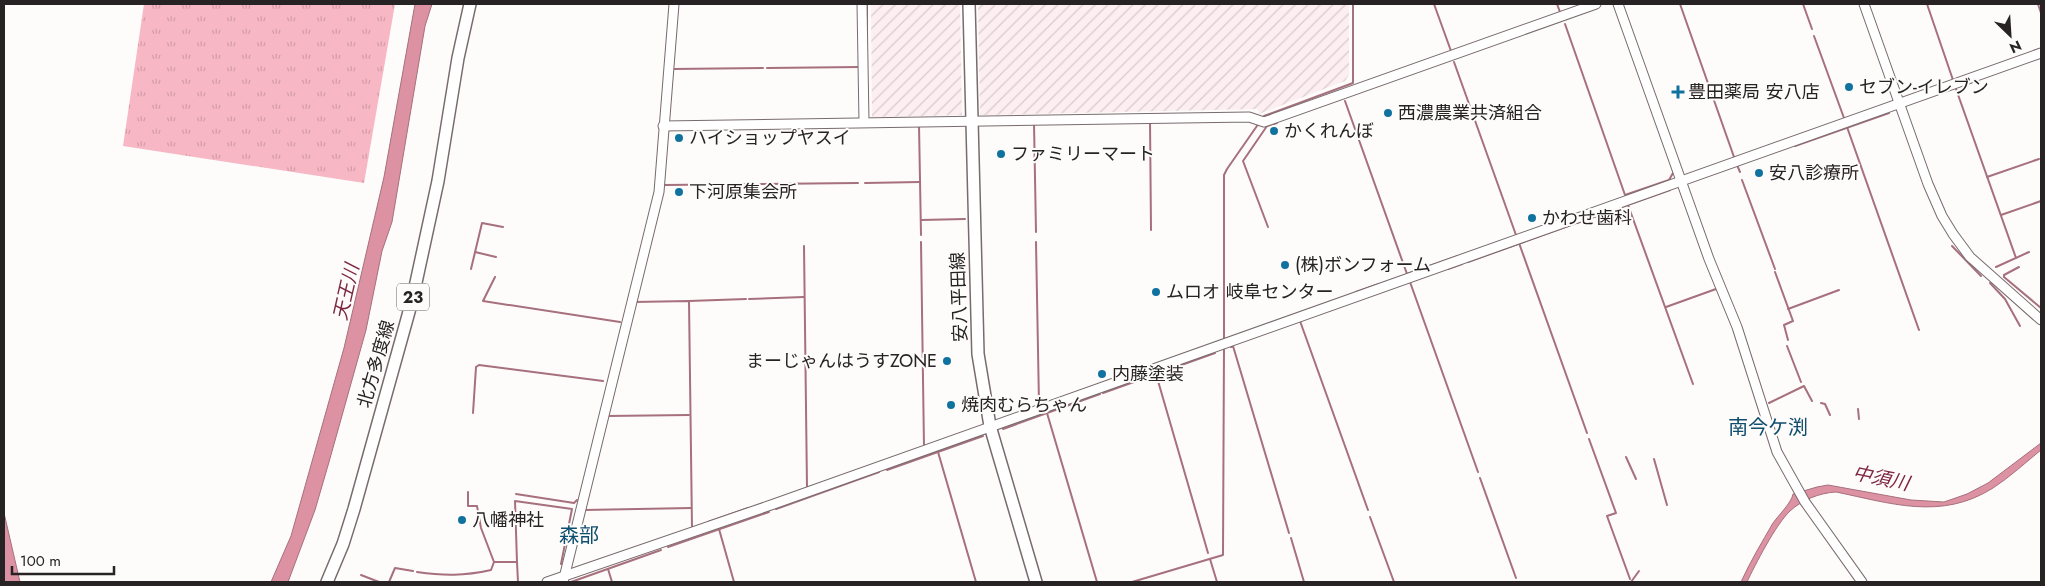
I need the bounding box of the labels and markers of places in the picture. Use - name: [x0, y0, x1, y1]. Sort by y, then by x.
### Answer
- place label: セブン-イレブン: [1859, 74, 1989, 100]
- place label: 豊田薬局 安八店: [1688, 79, 1819, 105]
- marker: セブン-イレブン: [1843, 81, 1855, 93]
- marker: 豊田薬局 安八店: [1672, 86, 1684, 98]
- place label: 西濃農業共済組合: [1398, 100, 1542, 126]
- marker: 西濃農業共済組合: [1382, 107, 1394, 119]
- place label: かくれんぼ: [1284, 118, 1374, 144]
- place label: ハイショップヤスイ: [689, 125, 851, 151]
- marker: かくれんぼ: [1268, 125, 1280, 137]
- marker: ハイショップヤスイ: [673, 132, 685, 144]
- place label: ファミリーマート: [1011, 141, 1155, 167]
- marker: ファミリーマート: [995, 148, 1007, 160]
- place label: 安八診療所: [1769, 160, 1859, 186]
- marker: 安八診療所: [1753, 167, 1765, 179]
- place label: 下河原集会所: [689, 179, 797, 205]
- marker: 下河原集会所: [673, 186, 685, 198]
- place label: かわせ歯科: [1542, 205, 1632, 231]
- marker: かわせ歯科: [1526, 212, 1538, 224]
- place label: (株)ボンフォーム: [1295, 252, 1431, 278]
- marker: (株)ボンフォーム: [1279, 259, 1291, 271]
- place label: ムロオ 岐阜センター: [1166, 279, 1333, 305]
- marker: ムロオ 岐阜センター: [1150, 286, 1162, 298]
- place label: まーじゃんはうすZONE: [746, 348, 937, 374]
- marker: まーじゃんはうすZONE: [941, 355, 953, 367]
- place label: 内藤塗装: [1112, 361, 1184, 387]
- marker: 内藤塗装: [1096, 368, 1108, 380]
- place label: 焼肉むらちゃん: [961, 392, 1087, 418]
- marker: 焼肉むらちゃん: [945, 399, 957, 411]
- place label: 八幡神社: [472, 507, 544, 533]
- marker: 八幡神社: [456, 514, 468, 526]

